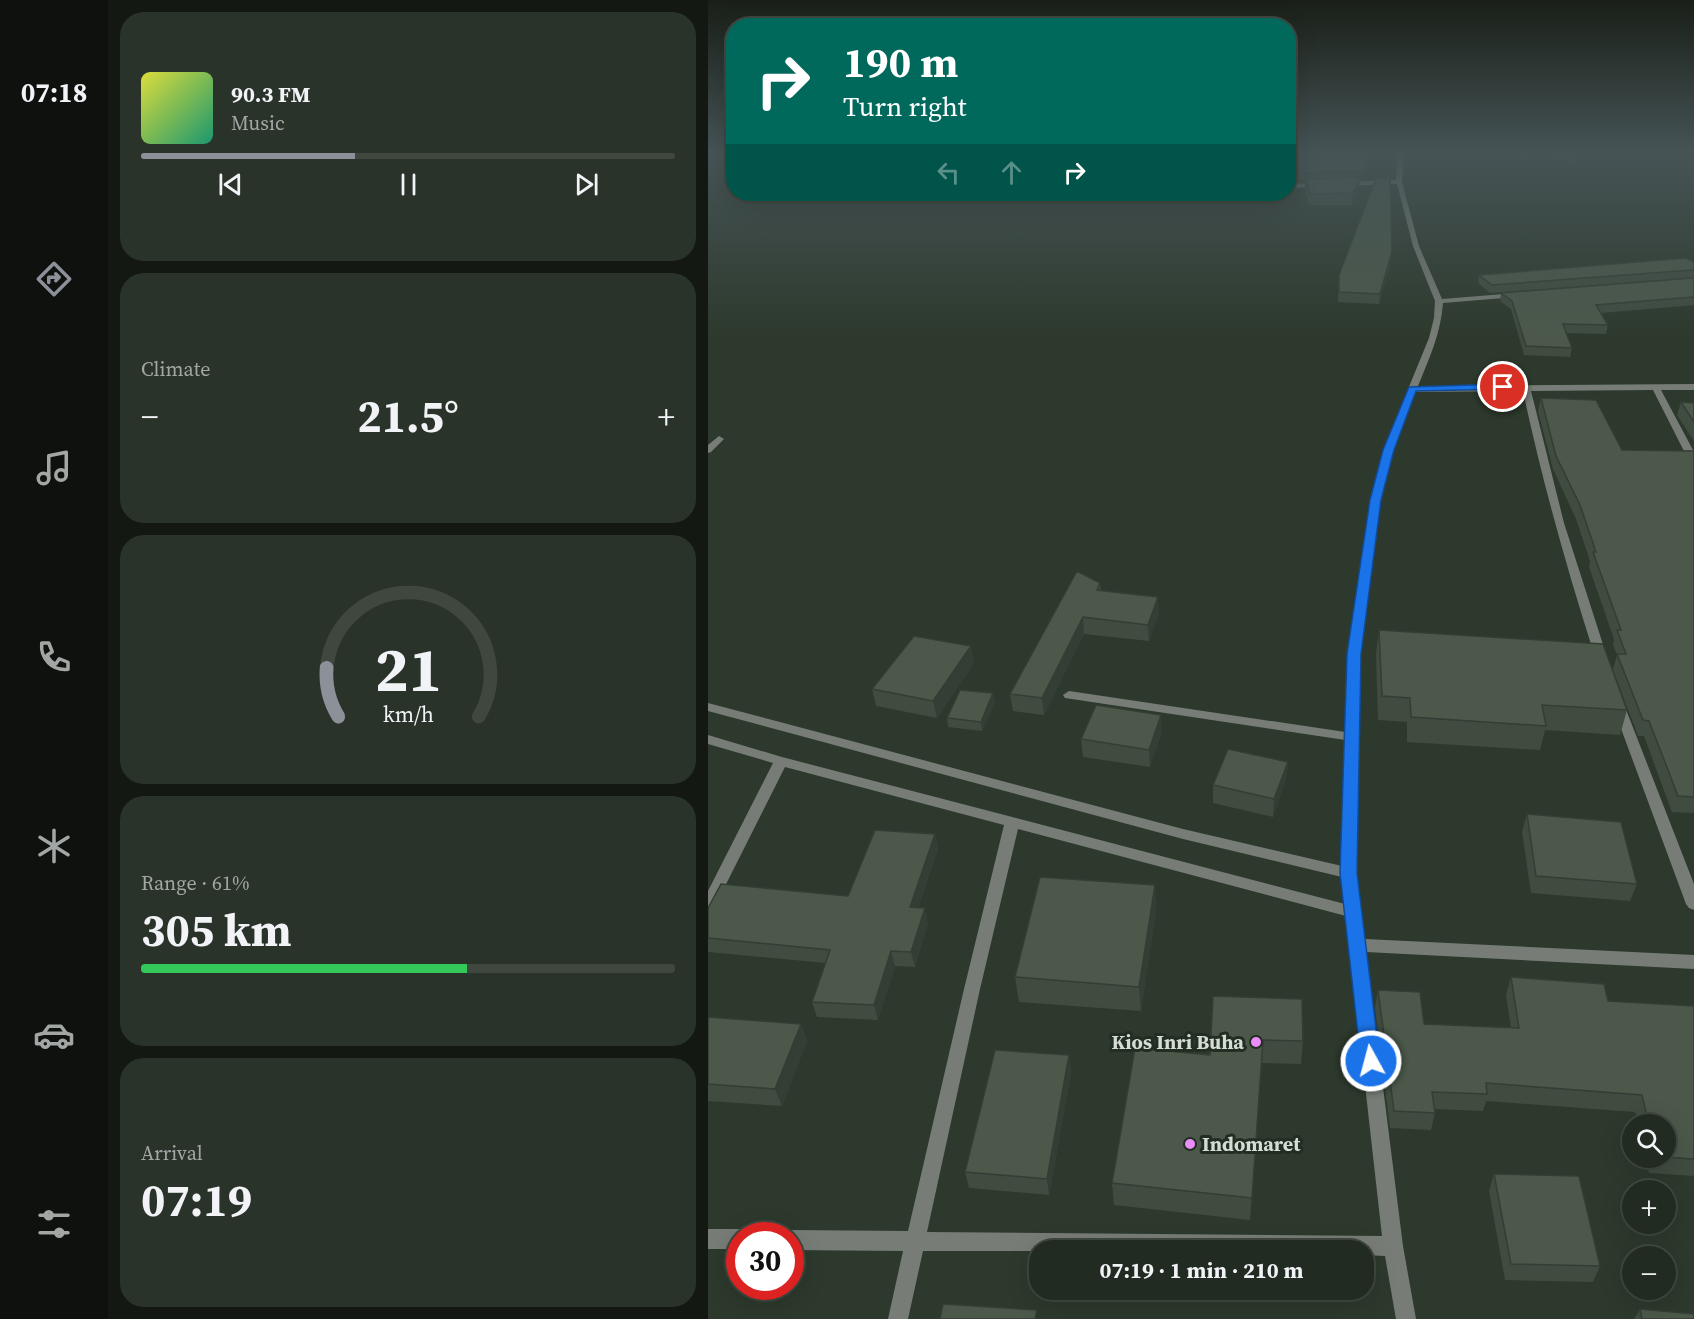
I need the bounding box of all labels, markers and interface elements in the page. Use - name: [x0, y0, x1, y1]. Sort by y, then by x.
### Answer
- text: 190 m: [843, 33, 958, 91]
- icon: right: [744, 42, 822, 120]
- text: 07:18: [21, 74, 87, 111]
- text: 90.3 FM: [231, 79, 310, 109]
- text: Turn right: [843, 88, 967, 125]
- text: Music: [231, 109, 285, 137]
- icon: left: [932, 156, 965, 189]
- icon: ahead: [995, 156, 1028, 189]
- icon: right: [1058, 156, 1091, 189]
- icon: previous: [214, 168, 247, 201]
- icon: pause: [392, 168, 425, 201]
- icon: next: [570, 168, 603, 201]
- icon: directions: [33, 258, 75, 300]
- text: Climate: [141, 355, 210, 383]
- pin: [1477, 361, 1528, 412]
- icon: arrive: [1486, 370, 1519, 403]
- text: 21.5°: [357, 385, 459, 447]
- text: −: [141, 394, 159, 439]
- text: +: [658, 394, 675, 439]
- icon: music: [33, 447, 75, 489]
- text: 21: [374, 626, 442, 712]
- icon: phone: [33, 636, 75, 678]
- text: km/h: [382, 700, 434, 729]
- icon: climate: [33, 825, 75, 867]
- text: Range · 61%: [141, 869, 250, 897]
- text: 305 km: [141, 899, 292, 961]
- icon: car: [33, 1014, 75, 1056]
- place label: Kios Inri Buha: [1111, 1028, 1244, 1056]
- position arrow: [1339, 1029, 1403, 1093]
- marker: Kios Inri Buha: [1249, 1035, 1263, 1049]
- map controls: [1622, 1114, 1676, 1300]
- button: search: [1622, 1114, 1676, 1168]
- place label: Indomaret: [1202, 1130, 1301, 1158]
- marker: Indomaret: [1183, 1137, 1197, 1151]
- text: Arrival: [141, 1139, 203, 1167]
- text: 07:19: [141, 1169, 252, 1231]
- button: +: [1622, 1180, 1676, 1234]
- icon: filters: [33, 1203, 75, 1245]
- speed limit sign: 30: [726, 1222, 804, 1300]
- button: −: [1622, 1246, 1676, 1300]
- text: 07:19 · 1 min · 210 m: [1100, 1255, 1303, 1285]

